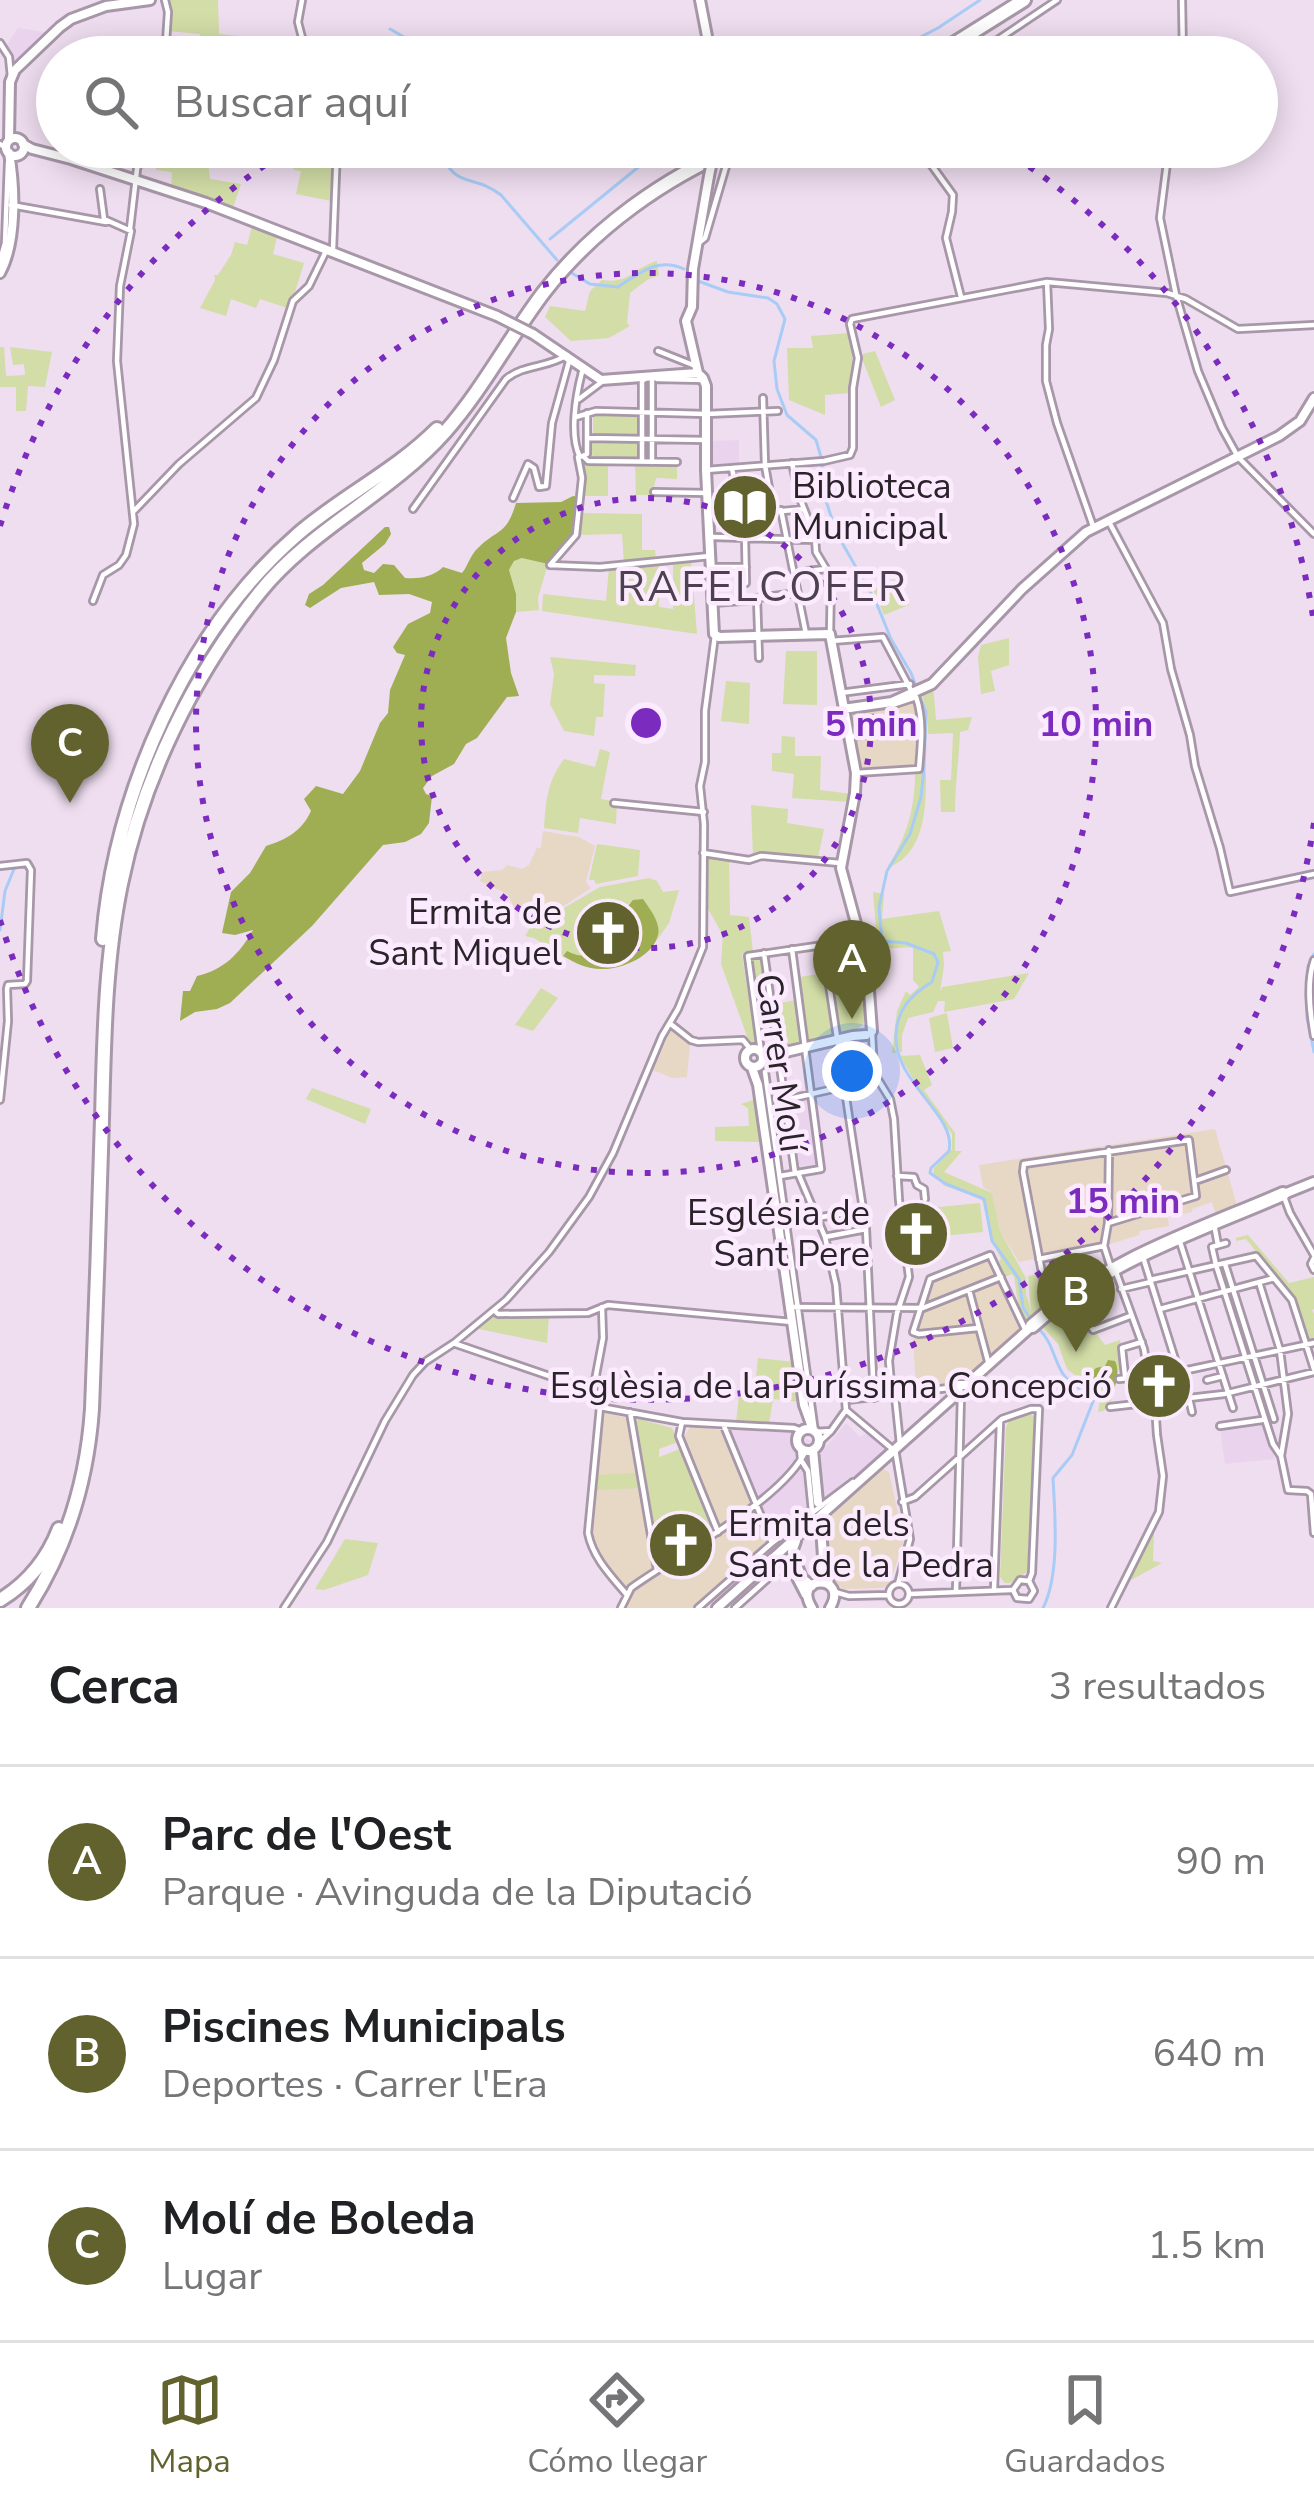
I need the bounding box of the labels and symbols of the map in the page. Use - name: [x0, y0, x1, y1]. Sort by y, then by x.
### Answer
- place label: Biblioteca Municipal: [792, 462, 952, 552]
- library icon: Biblioteca Municipal: [710, 472, 780, 542]
- district label: RAFELCOFER: [617, 559, 909, 616]
- text: 5 min: [824, 700, 918, 749]
- text: 10 min: [1039, 700, 1153, 749]
- centre of rings: [625, 702, 667, 744]
- pin: C: [31, 704, 109, 803]
- place label: Ermita de Sant Miquel: [368, 888, 562, 978]
- church icon: Ermita de Sant Miquel: [573, 898, 643, 968]
- pin: A: [813, 920, 891, 1019]
- street label: Carrer Molí: [743, 971, 817, 1157]
- your location: [822, 1041, 882, 1101]
- text: 15 min: [1066, 1177, 1180, 1226]
- place label: Església de Sant Pere: [687, 1189, 870, 1279]
- church icon: Església de Sant Pere: [881, 1199, 951, 1269]
- pin: B: [1037, 1253, 1115, 1352]
- church icon: Esglèsia de la Puríssima Concepció: [1124, 1351, 1194, 1421]
- place label: Esglèsia de la Puríssima Concepció: [550, 1362, 1112, 1411]
- place label: Ermita dels Sant de la Pedra: [728, 1500, 994, 1590]
- church icon: Ermita dels Sant de la Pedra: [646, 1510, 716, 1580]

